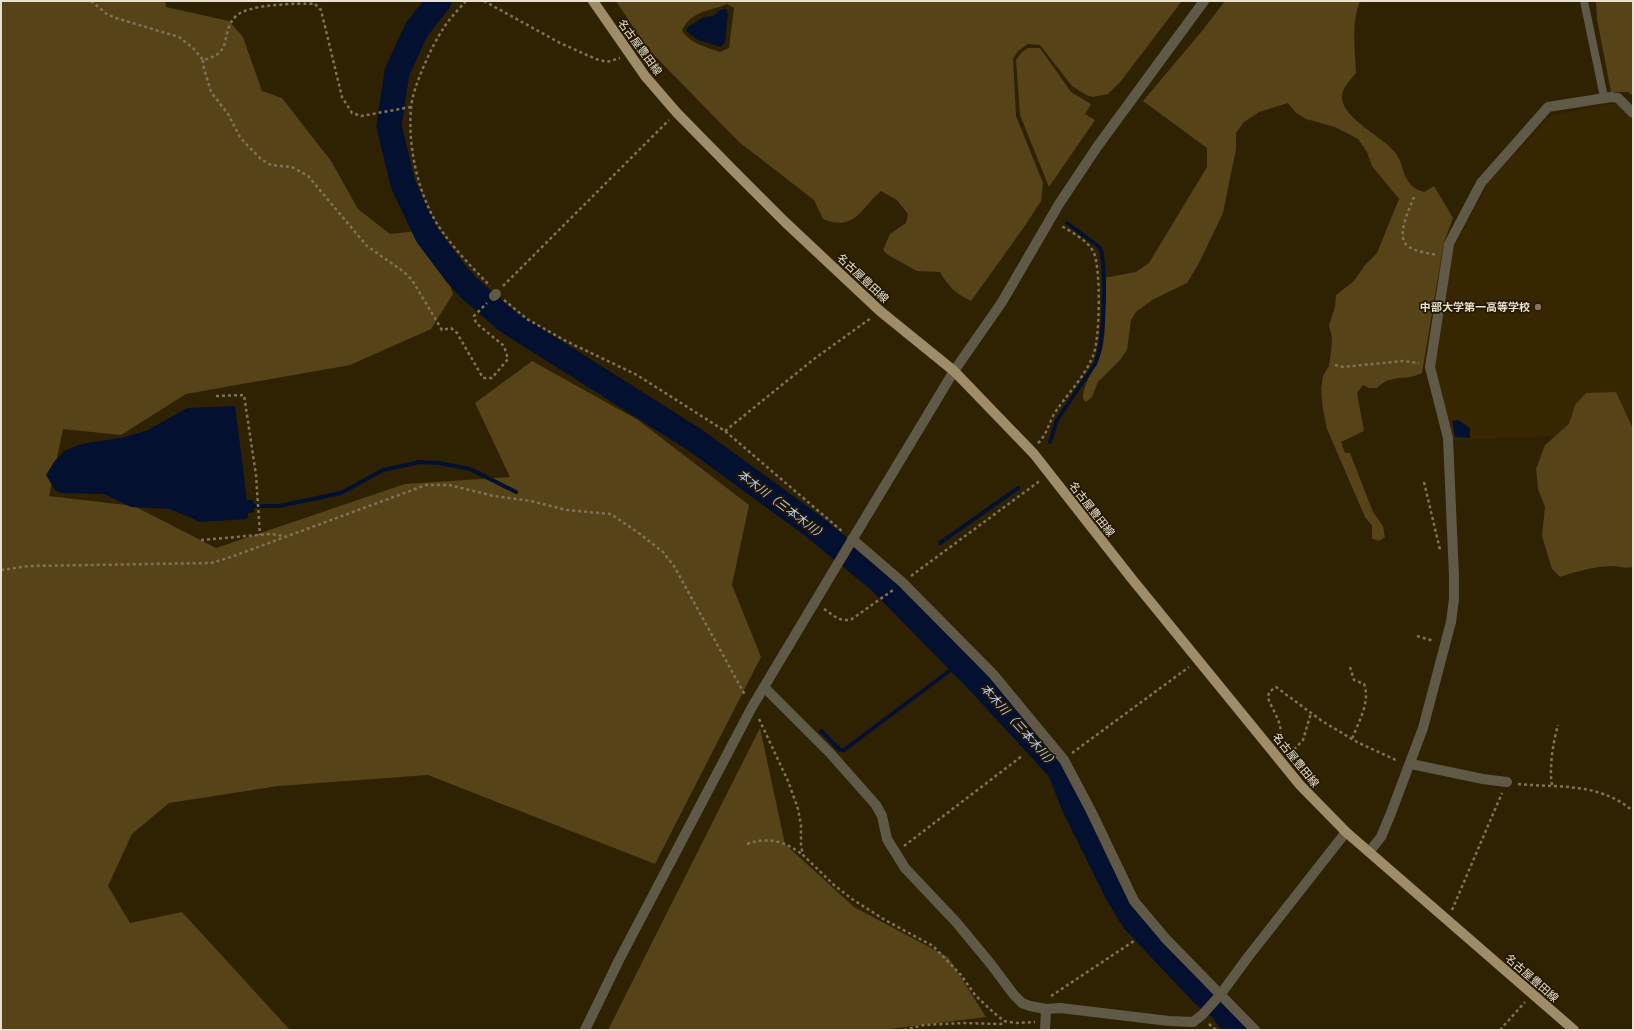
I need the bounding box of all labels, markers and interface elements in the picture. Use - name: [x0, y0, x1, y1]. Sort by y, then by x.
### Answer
- street label: 名古屋豊田線: [615, 17, 664, 78]
- street label: 名古屋豊田線: [834, 251, 891, 306]
- place label: 中部大学第一高等学校: [1420, 301, 1530, 314]
- marker: 中部大学第一高等学校: [1533, 302, 1543, 312]
- water label: 本木川（三本木川）: [735, 467, 829, 543]
- street label: 名古屋豊田線: [1066, 479, 1117, 539]
- water label: 本木川（三本木川）: [978, 681, 1060, 771]
- street label: 名古屋豊田線: [1270, 731, 1321, 790]
- street label: 名古屋豊田線: [1503, 952, 1561, 1005]

